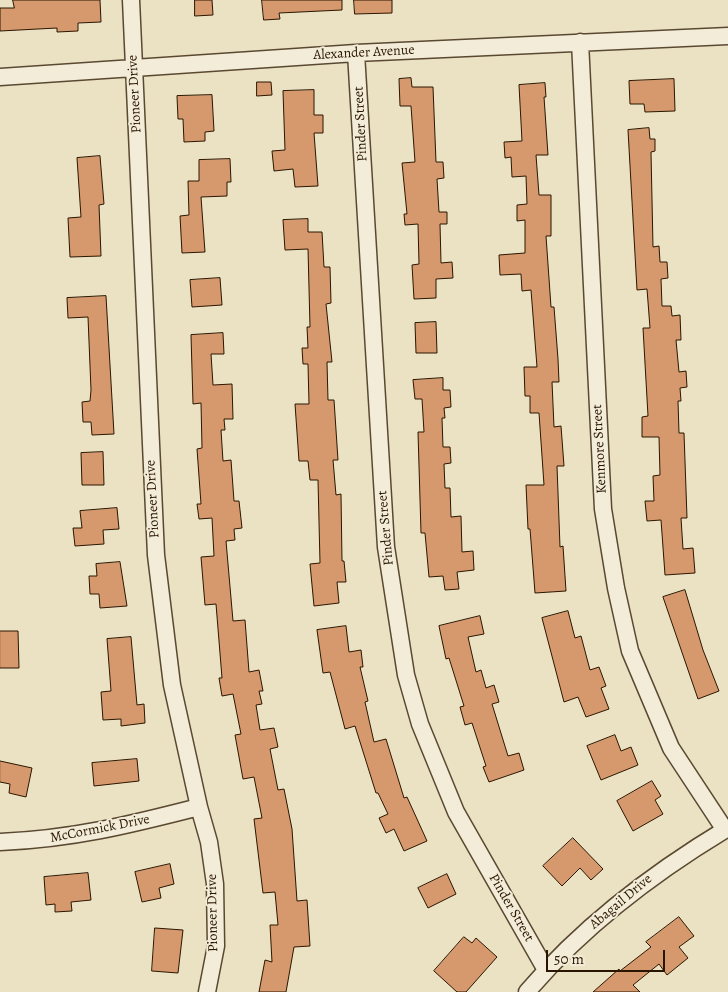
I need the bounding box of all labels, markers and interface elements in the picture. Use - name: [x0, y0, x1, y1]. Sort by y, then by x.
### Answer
- street label: Alexander Avenue: [313, 42, 415, 64]
- street label: Pioneer Drive: [125, 54, 145, 134]
- street label: Pinder Street: [351, 86, 371, 162]
- street label: Kenmore Street: [589, 404, 611, 494]
- street label: Pioneer Drive: [143, 459, 163, 539]
- street label: Pinder Street: [374, 490, 398, 566]
- street label: McCormick Drive: [49, 811, 151, 847]
- street label: Pinder Street: [485, 871, 537, 945]
- street label: Abagail Drive: [586, 871, 656, 933]
- street label: Pioneer Drive: [204, 874, 222, 952]
- scale bar: [548, 940, 667, 972]
- text: 50 m: [554, 949, 584, 969]

